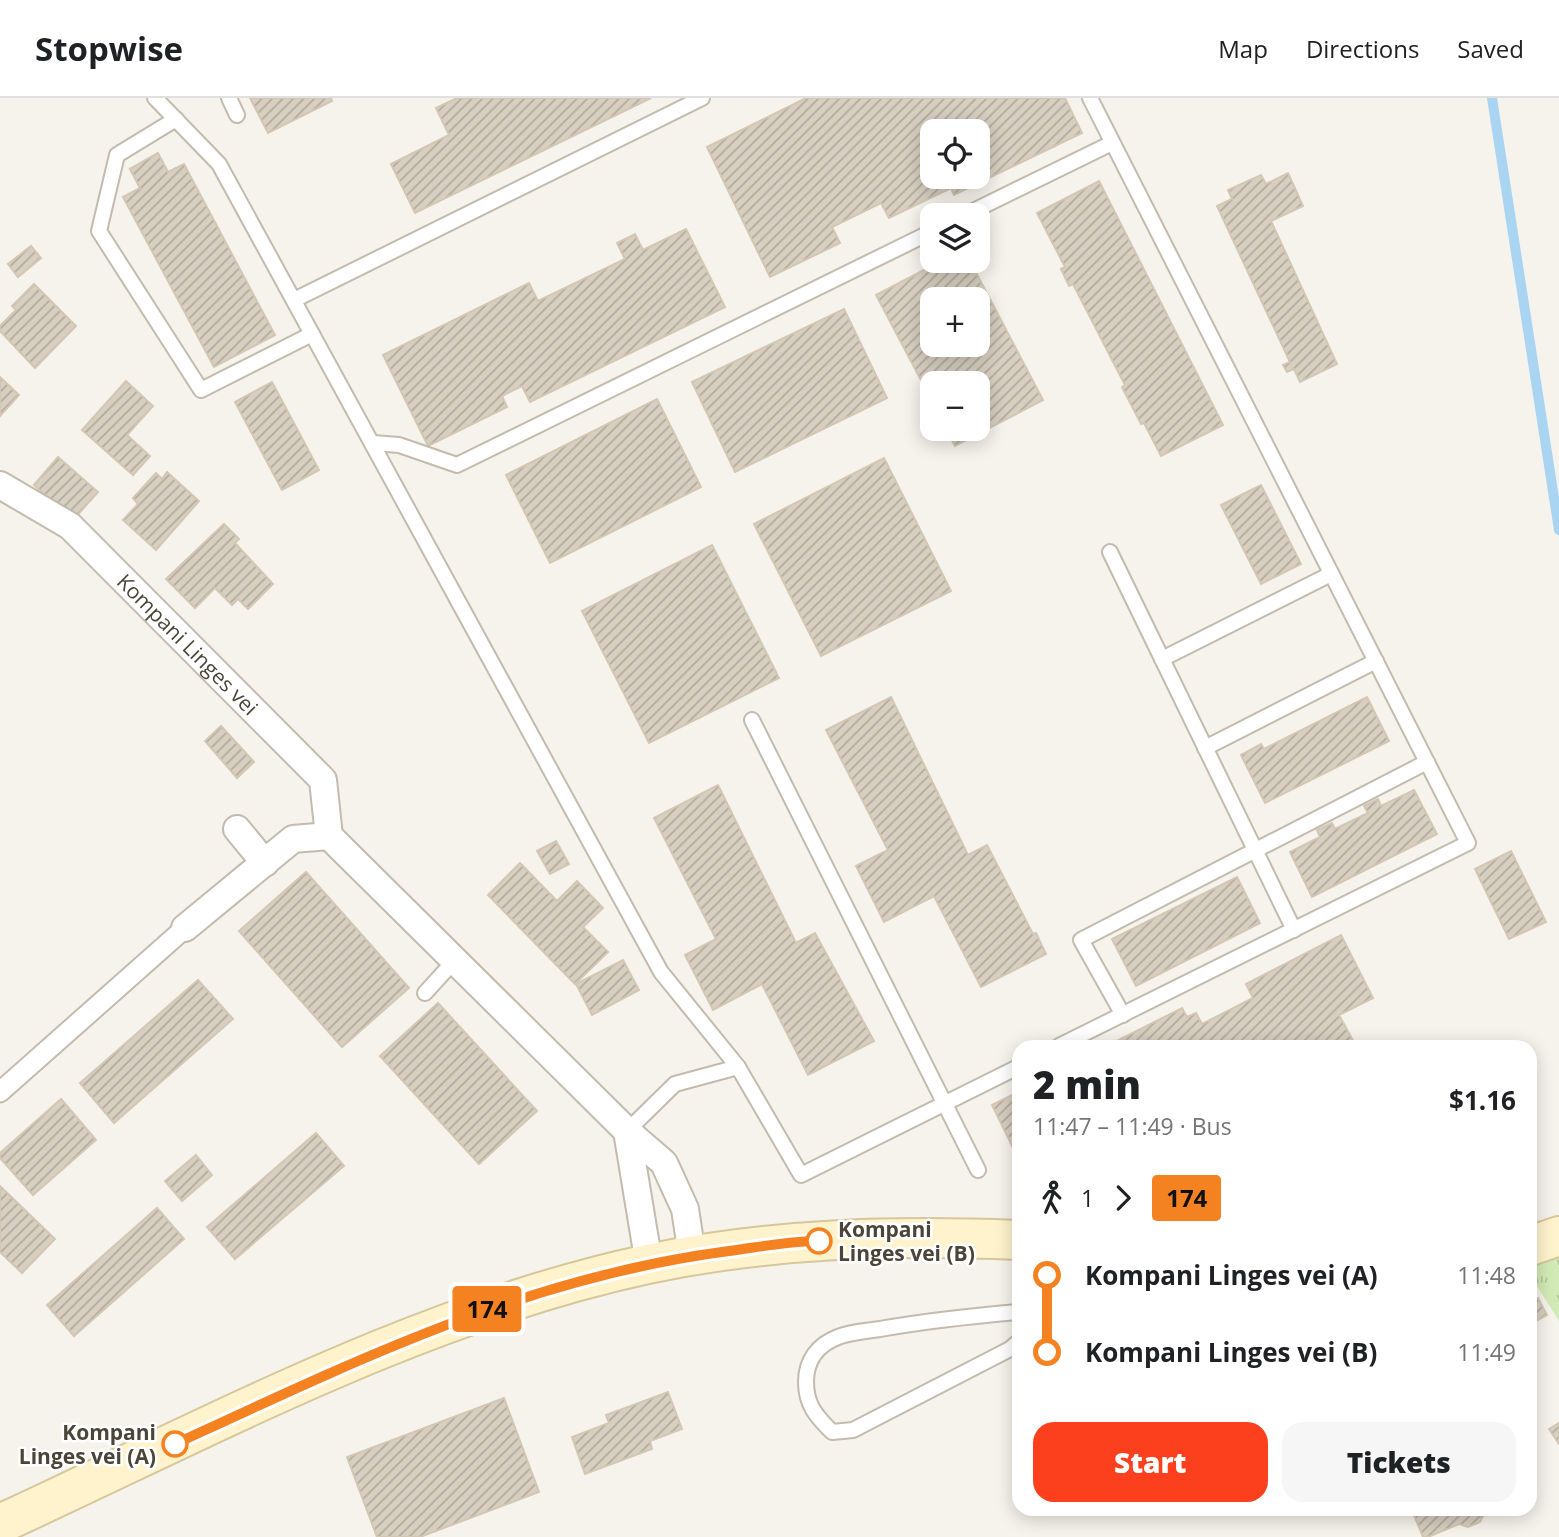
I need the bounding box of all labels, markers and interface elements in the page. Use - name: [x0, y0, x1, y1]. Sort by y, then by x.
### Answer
- text: Stopwise: [35, 26, 183, 71]
- text: Map: [1218, 32, 1268, 65]
- text: Directions: [1306, 32, 1419, 65]
- text: Saved: [1457, 32, 1524, 65]
- map controls: [920, 119, 990, 441]
- button: locate: [920, 119, 990, 189]
- button: layers: [920, 203, 990, 273]
- button: +: [920, 287, 990, 357]
- button: −: [920, 371, 990, 441]
- street label: Kompani Linges vei: [111, 568, 264, 721]
- text: 2 min: [1033, 1058, 1141, 1110]
- text: $1.16: [1449, 1082, 1516, 1118]
- text: 11:47 – 11:49 · Bus: [1033, 1110, 1232, 1142]
- icon: walk: [1033, 1179, 1071, 1217]
- icon: forward: [1104, 1179, 1142, 1217]
- text: 174: [1166, 1181, 1207, 1214]
- text: 1: [1081, 1182, 1094, 1214]
- place label: Kompani Linges vei (B): [838, 1215, 975, 1267]
- marker: Kompani Linges vei (B): [806, 1228, 832, 1254]
- text: Kompani Linges vei (A): [1085, 1257, 1378, 1293]
- text: 11:48: [1457, 1259, 1516, 1291]
- line badge: 174: [447, 1286, 527, 1332]
- text: 174: [466, 1292, 508, 1325]
- text: Kompani Linges vei (B): [1085, 1334, 1377, 1370]
- text: 11:49: [1457, 1336, 1516, 1368]
- place label: Kompani Linges vei (A): [19, 1418, 156, 1470]
- button: Start: [1033, 1422, 1268, 1502]
- button: Tickets: [1282, 1422, 1516, 1502]
- marker: Kompani Linges vei (A): [162, 1431, 188, 1457]

